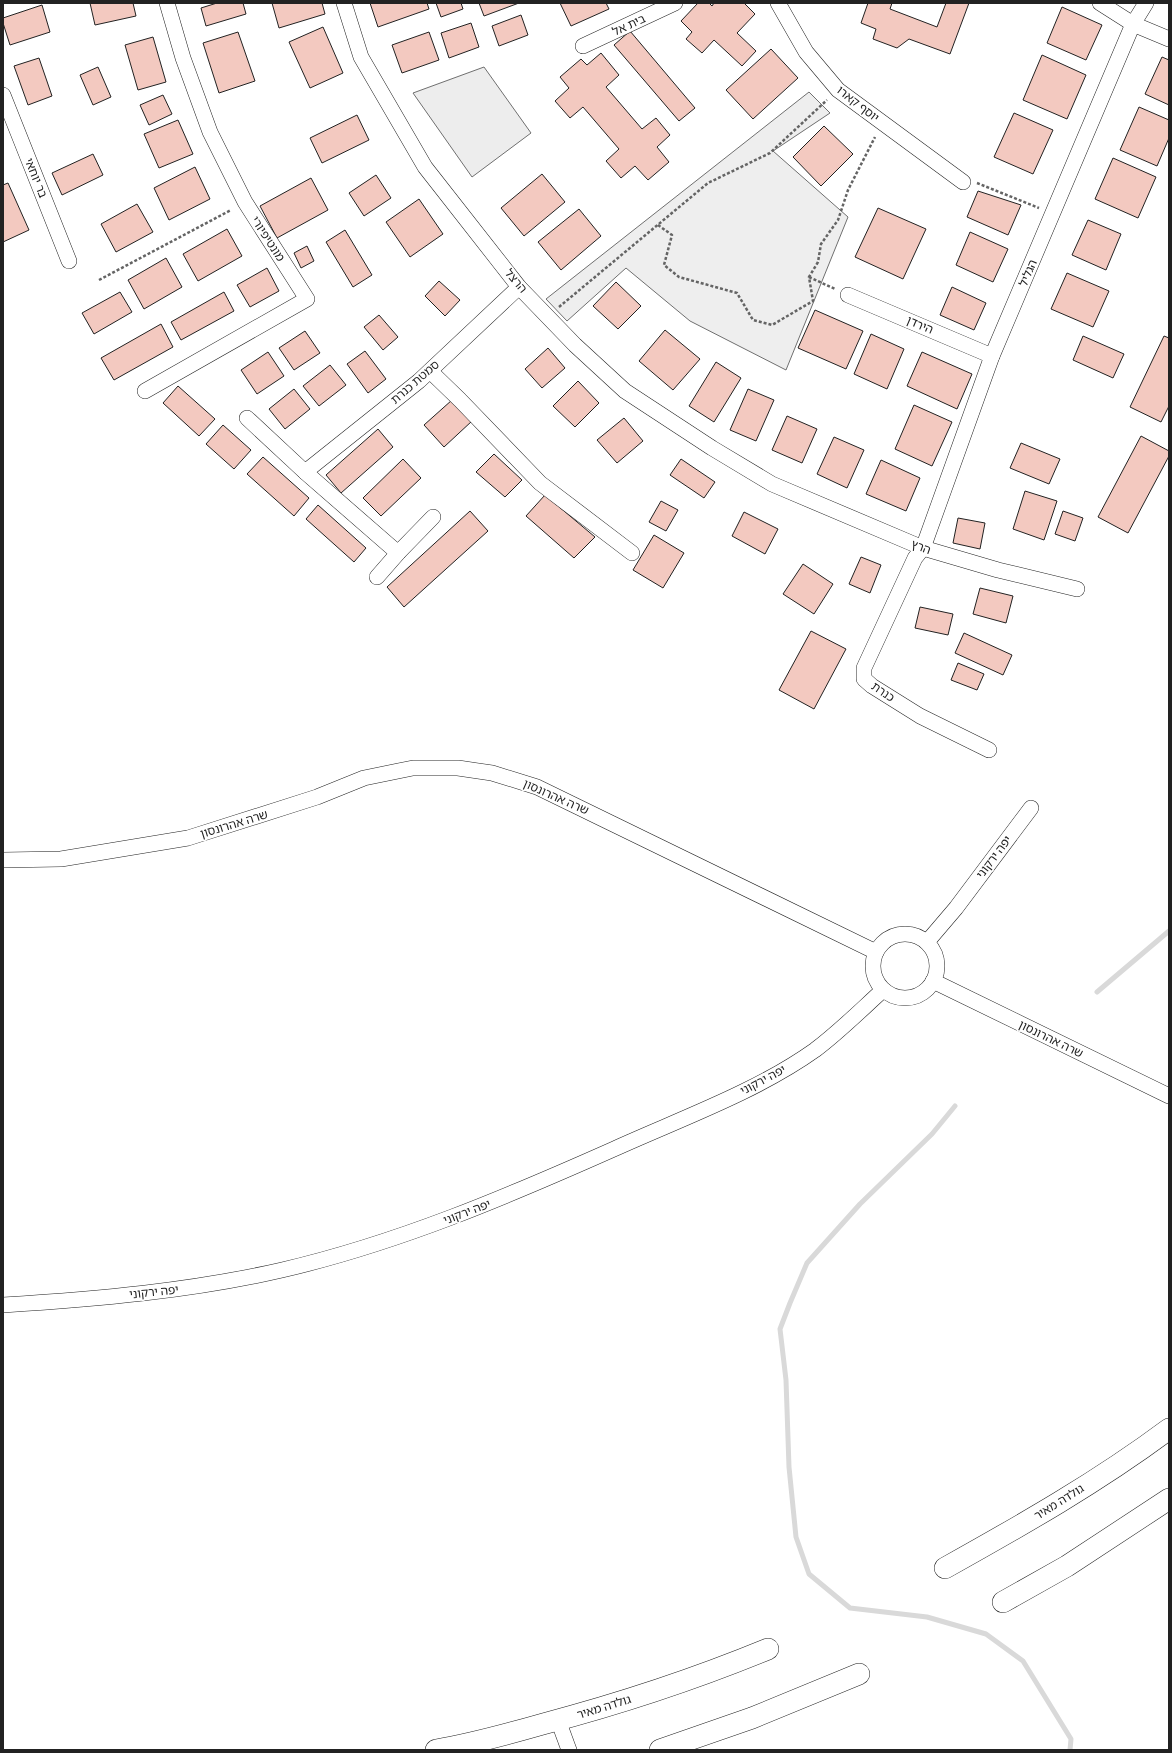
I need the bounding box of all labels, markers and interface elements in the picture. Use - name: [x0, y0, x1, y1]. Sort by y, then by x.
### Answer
- street label: בית אל: [610, 11, 649, 41]
- street label: יוסף קארו: [833, 83, 882, 126]
- street label: בר יוחאי: [20, 156, 50, 201]
- street label: מונטיפיורי: [247, 214, 288, 265]
- street label: הגליל: [1016, 257, 1042, 289]
- street label: הרצל: [501, 266, 530, 297]
- street label: הירדן: [904, 313, 935, 339]
- street label: סמטת כנרת: [388, 357, 443, 408]
- street label: הרץ: [908, 537, 933, 559]
- street label: כנרת: [868, 679, 897, 706]
- street label: שרה אהרונסון: [520, 776, 591, 819]
- street label: שרה אהרונסון: [198, 807, 270, 843]
- street label: יפה ירקוני: [974, 833, 1016, 882]
- street label: שרה אהרונסון: [1016, 1017, 1086, 1062]
- street label: יפה ירקוני: [738, 1062, 789, 1100]
- street label: יפה ירקוני: [441, 1197, 493, 1229]
- street label: יפה ירקוני: [129, 1282, 180, 1304]
- street label: גולדה מאיר: [1032, 1481, 1088, 1524]
- street label: גולדה מאיר: [575, 1692, 634, 1724]

